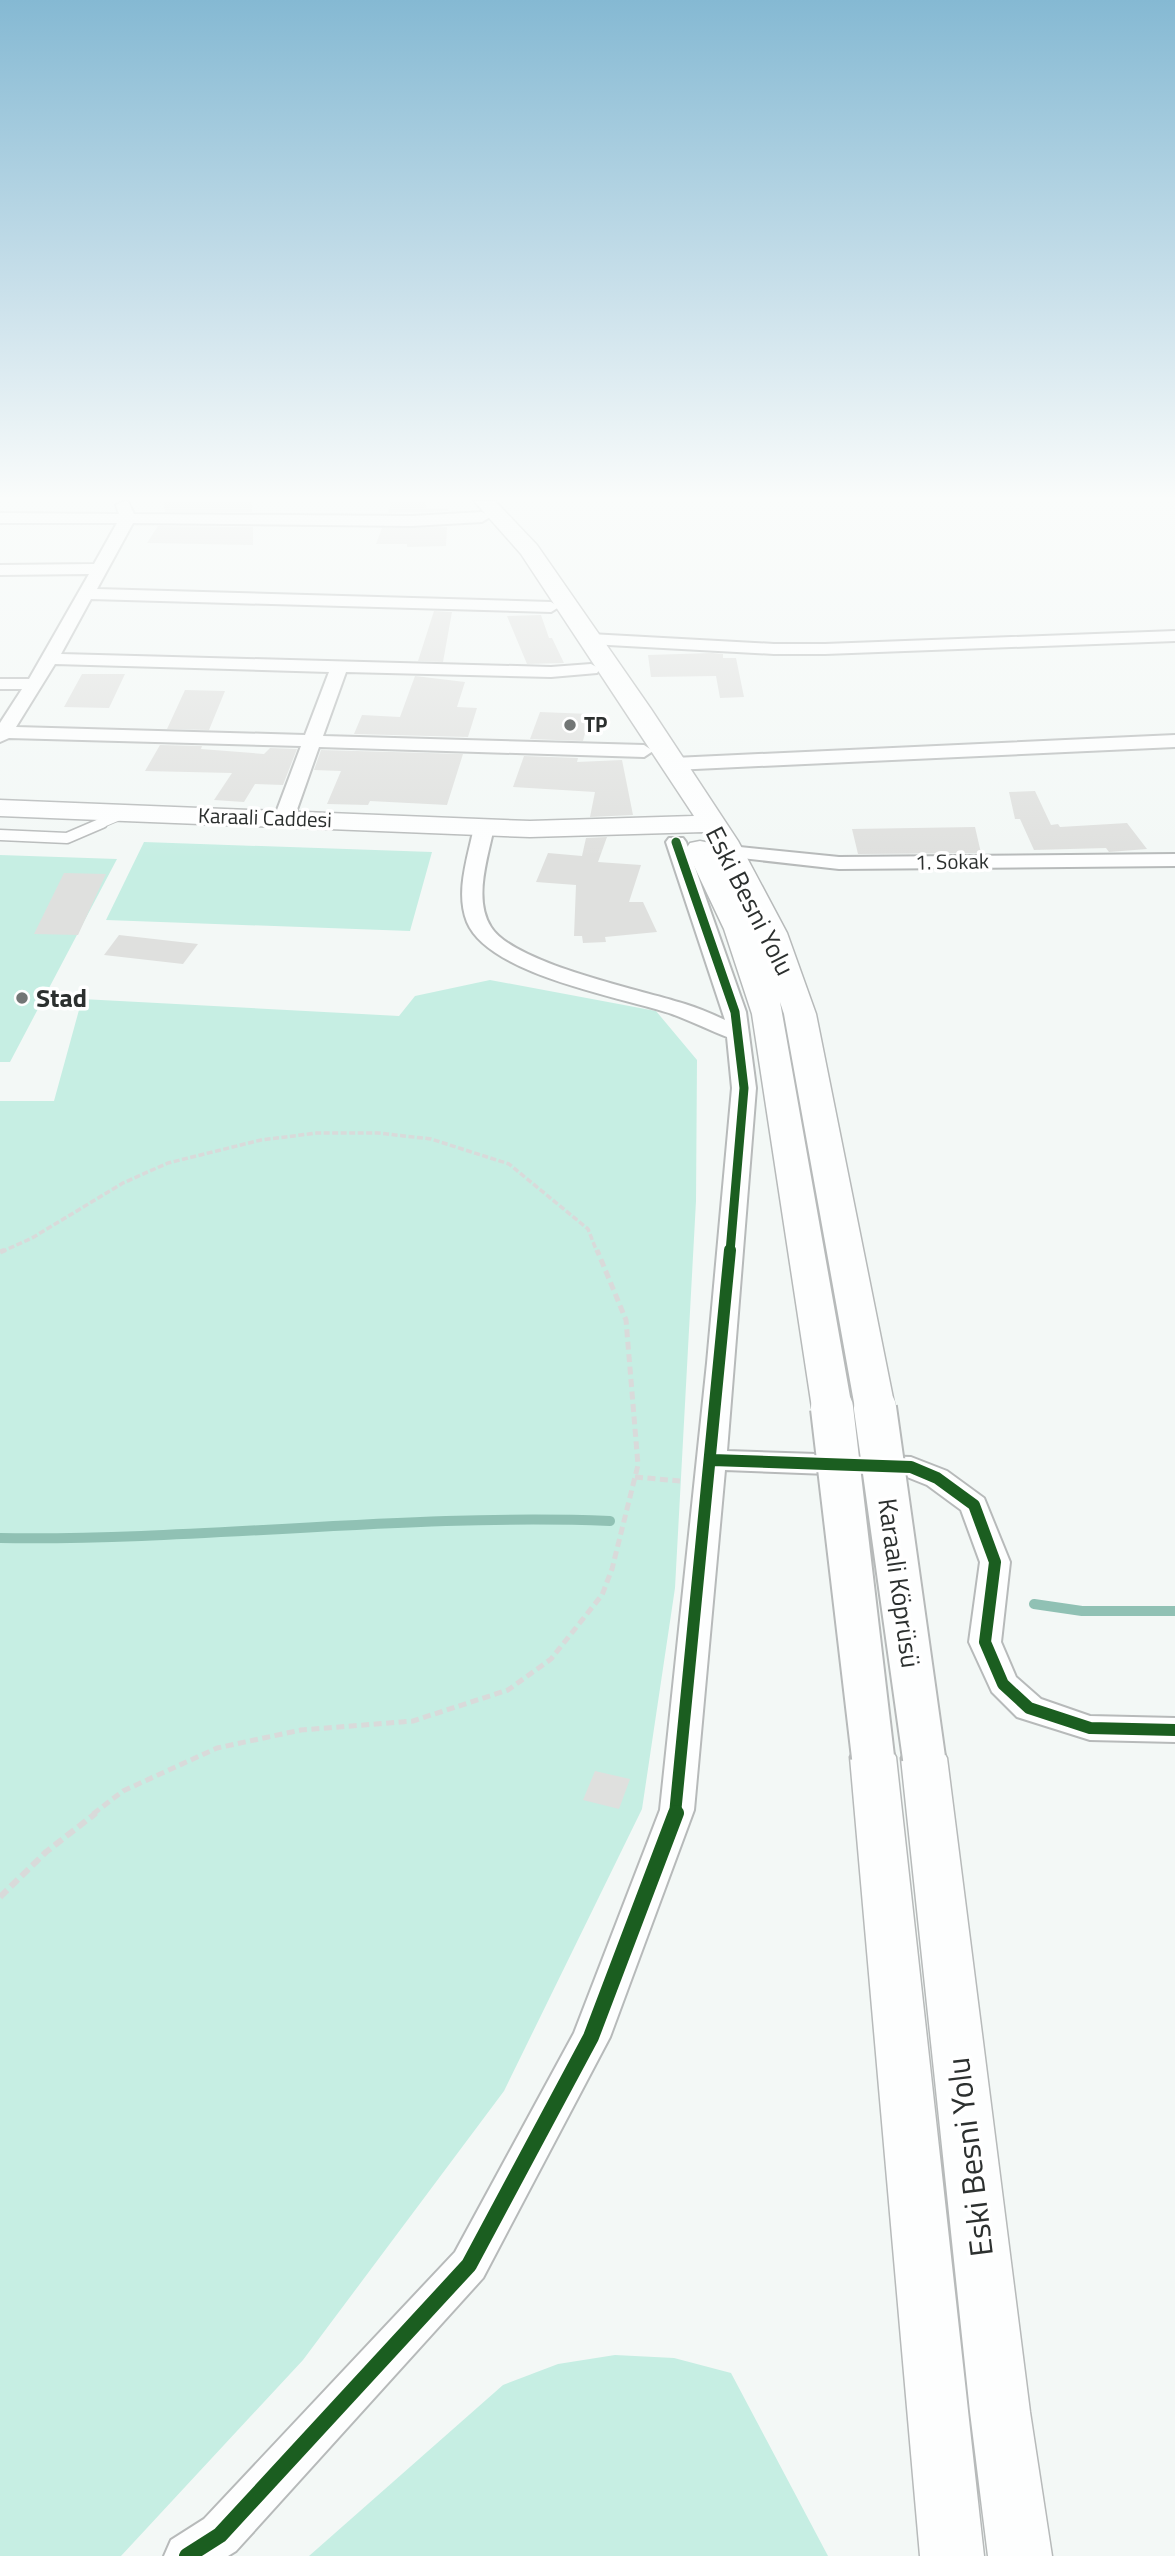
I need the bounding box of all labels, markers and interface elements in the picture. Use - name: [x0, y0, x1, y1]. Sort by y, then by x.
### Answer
- place label: TP: [584, 708, 607, 740]
- marker: TP: [562, 717, 578, 733]
- street label: Karaali Caddesi: [198, 799, 333, 835]
- street label: Eski Besni Yolu: [696, 819, 805, 982]
- street label: 1. Sokak: [915, 844, 989, 878]
- place label: Stad: [36, 978, 87, 1017]
- marker: Stad: [14, 990, 30, 1006]
- street label: Karaali Köprüsü: [868, 1496, 931, 1670]
- street label: Eski Besni Yolu: [933, 2055, 1005, 2259]

